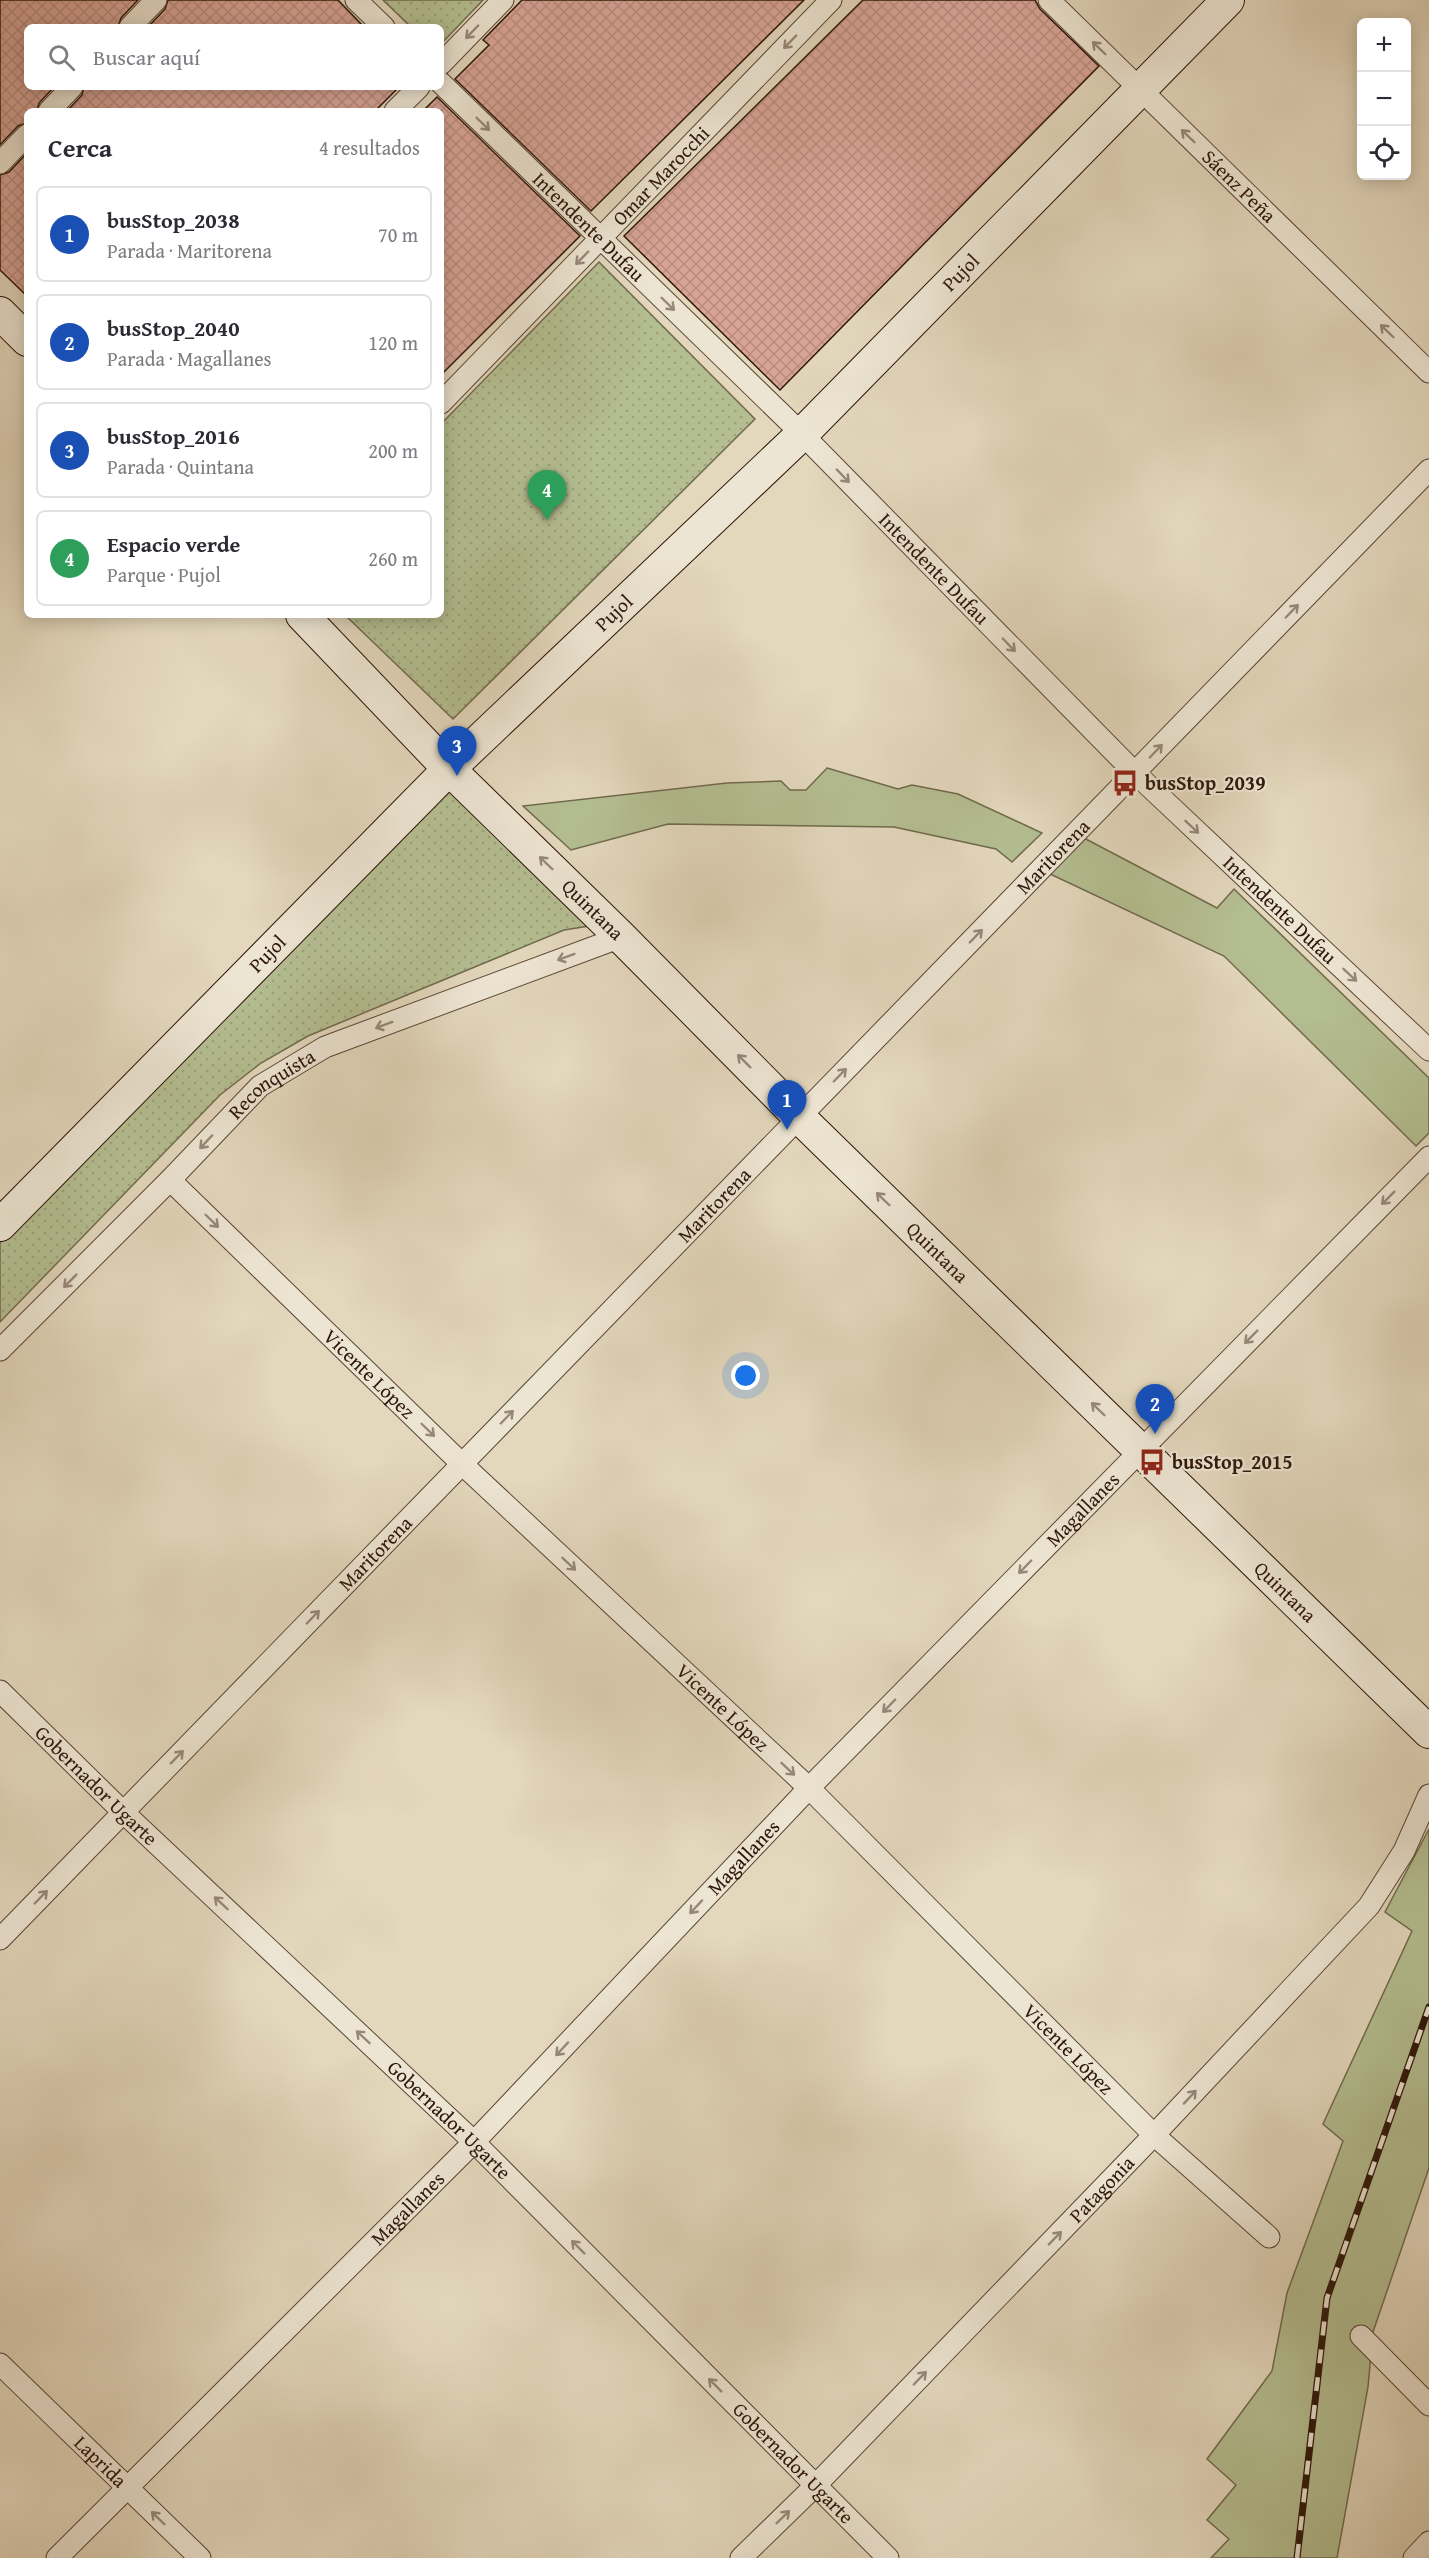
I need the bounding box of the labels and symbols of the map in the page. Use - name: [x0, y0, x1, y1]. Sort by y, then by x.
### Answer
- one-way arrow: [465, 25, 479, 40]
- one-way arrow: [784, 34, 798, 49]
- one-way arrow: [1091, 41, 1106, 56]
- one-way arrow: [475, 116, 490, 131]
- street label: Omar Marocchi: [605, 119, 716, 232]
- one-way arrow: [1180, 129, 1195, 143]
- street label: Sáenz Peña: [1196, 143, 1283, 229]
- street label: Intendente Dufau: [526, 165, 652, 288]
- street label: Pujol: [935, 246, 986, 298]
- one-way arrow: [574, 250, 589, 265]
- one-way arrow: [660, 296, 675, 311]
- one-way arrow: [1380, 324, 1395, 339]
- one-way arrow: [836, 469, 851, 484]
- pin: 4: [528, 470, 566, 520]
- street label: Intendente Dufau: [873, 506, 996, 631]
- street label: Pujol: [588, 587, 639, 638]
- one-way arrow: [1285, 604, 1299, 619]
- one-way arrow: [1002, 638, 1017, 653]
- pin: 3: [438, 726, 476, 776]
- one-way arrow: [1149, 743, 1163, 758]
- bus stop icon: busStop_2039: [1110, 768, 1140, 798]
- place label: busStop_2039: [1145, 768, 1266, 797]
- street label: Maritorena: [1009, 812, 1096, 900]
- one-way arrow: [1185, 820, 1200, 834]
- street label: Intendente Dufau: [1217, 848, 1344, 970]
- one-way arrow: [539, 856, 554, 871]
- street label: Quintana: [556, 872, 631, 947]
- street label: Pujol: [242, 927, 293, 979]
- one-way arrow: [969, 928, 983, 943]
- one-way arrow: [557, 952, 576, 963]
- one-way arrow: [1342, 968, 1357, 982]
- one-way arrow: [375, 1020, 393, 1031]
- street label: Reconquista: [221, 1041, 321, 1125]
- one-way arrow: [736, 1053, 751, 1068]
- one-way arrow: [833, 1068, 847, 1083]
- pin: 1: [768, 1080, 806, 1130]
- one-way arrow: [199, 1135, 214, 1150]
- street label: Maritorena: [670, 1160, 758, 1249]
- one-way arrow: [1381, 1191, 1395, 1206]
- one-way arrow: [876, 1192, 891, 1207]
- one-way arrow: [205, 1214, 220, 1228]
- street label: Quintana: [900, 1215, 976, 1289]
- one-way arrow: [62, 1274, 77, 1288]
- street label: Vicente López: [317, 1322, 422, 1425]
- one-way arrow: [1244, 1330, 1258, 1345]
- your location: [731, 1361, 760, 1390]
- pin: 2: [1136, 1384, 1174, 1434]
- one-way arrow: [1090, 1402, 1105, 1416]
- one-way arrow: [500, 1410, 515, 1425]
- one-way arrow: [420, 1423, 435, 1437]
- bus stop icon: busStop_2015: [1137, 1447, 1167, 1477]
- place label: busStop_2015: [1172, 1447, 1293, 1476]
- street label: Magallanes: [1039, 1465, 1126, 1553]
- street label: Maritorena: [331, 1508, 419, 1597]
- street label: Quintana: [1248, 1554, 1324, 1629]
- one-way arrow: [562, 1557, 577, 1571]
- one-way arrow: [1018, 1559, 1033, 1574]
- one-way arrow: [305, 1610, 320, 1625]
- street label: Vicente López: [670, 1656, 776, 1758]
- one-way arrow: [882, 1698, 896, 1713]
- street label: Gobernador Ugarte: [29, 1718, 165, 1852]
- one-way arrow: [169, 1749, 184, 1764]
- one-way arrow: [781, 1762, 796, 1776]
- street label: Magallanes: [700, 1813, 786, 1901]
- one-way arrow: [33, 1889, 48, 1904]
- one-way arrow: [213, 1896, 228, 1911]
- one-way arrow: [689, 1900, 703, 1915]
- street label: Vicente López: [1017, 1996, 1121, 2101]
- one-way arrow: [355, 2030, 370, 2044]
- one-way arrow: [555, 2042, 569, 2057]
- street label: Gobernador Ugarte: [381, 2053, 518, 2186]
- one-way arrow: [1183, 2089, 1197, 2104]
- street label: Patagonia: [1062, 2148, 1141, 2229]
- street label: Magallanes: [363, 2164, 451, 2252]
- one-way arrow: [1048, 2230, 1062, 2245]
- one-way arrow: [570, 2239, 585, 2254]
- one-way arrow: [912, 2370, 927, 2385]
- one-way arrow: [707, 2377, 722, 2392]
- street label: Gobernador Ugarte: [726, 2395, 861, 2530]
- street label: Laprida: [68, 2428, 134, 2494]
- one-way arrow: [150, 2510, 165, 2525]
- one-way arrow: [776, 2510, 791, 2525]

